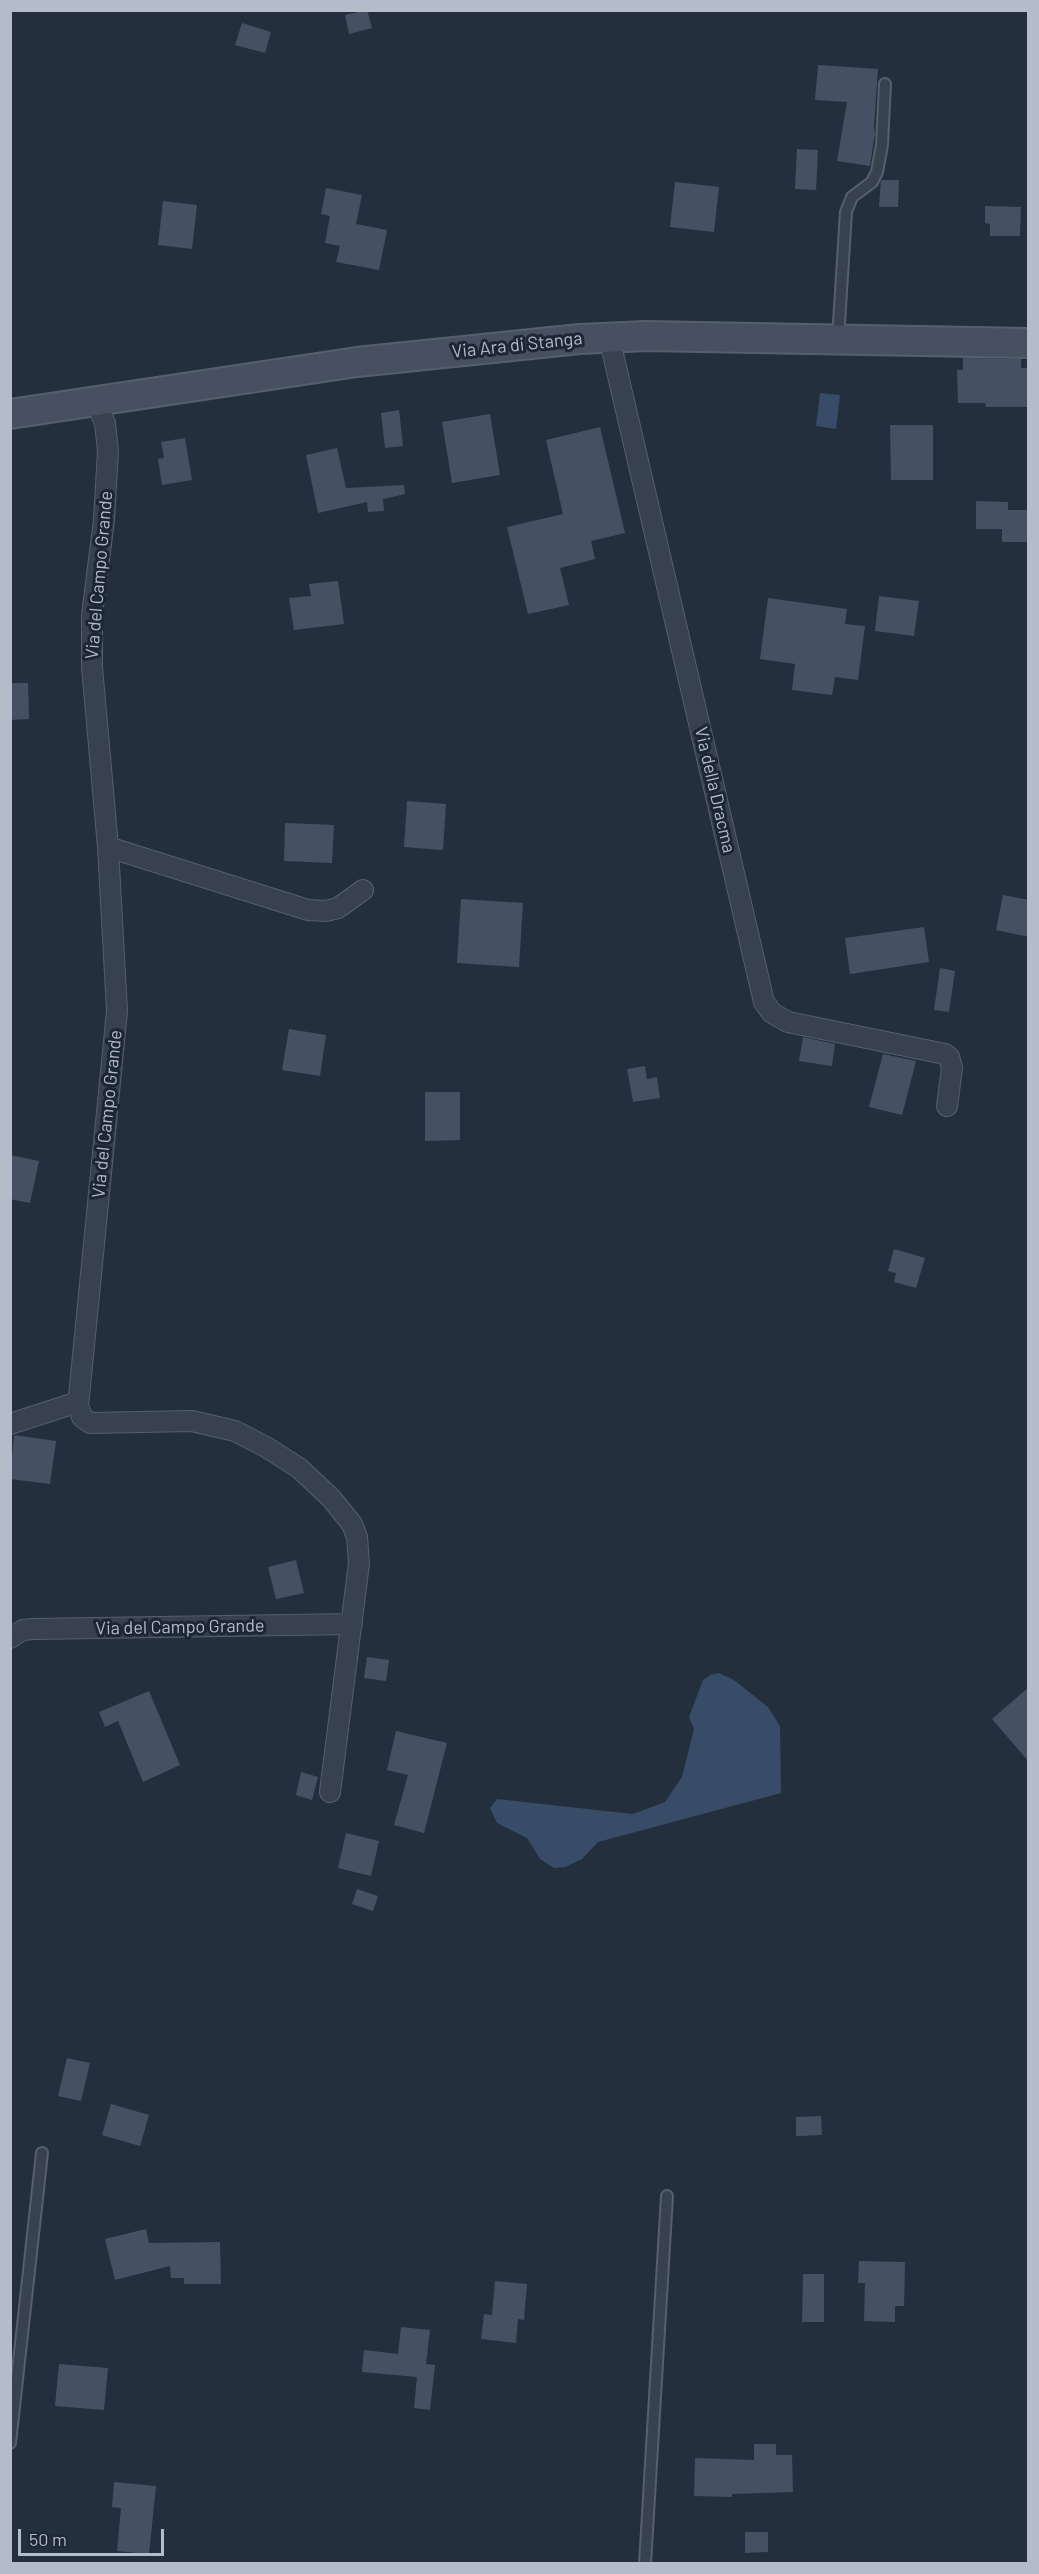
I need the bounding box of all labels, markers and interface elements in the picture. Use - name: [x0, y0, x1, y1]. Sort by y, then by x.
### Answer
- street label: Via Ara di Stanga: [451, 327, 583, 363]
- street label: Via del Campo Grande: [81, 490, 117, 660]
- street label: Via della Dracma: [690, 725, 740, 855]
- street label: Via del Campo Grande: [87, 1029, 127, 1199]
- street label: Via del Campo Grande: [95, 1615, 265, 1639]
- scale bar: [21, 2517, 166, 2555]
- text: 50 m: [29, 2528, 67, 2550]

